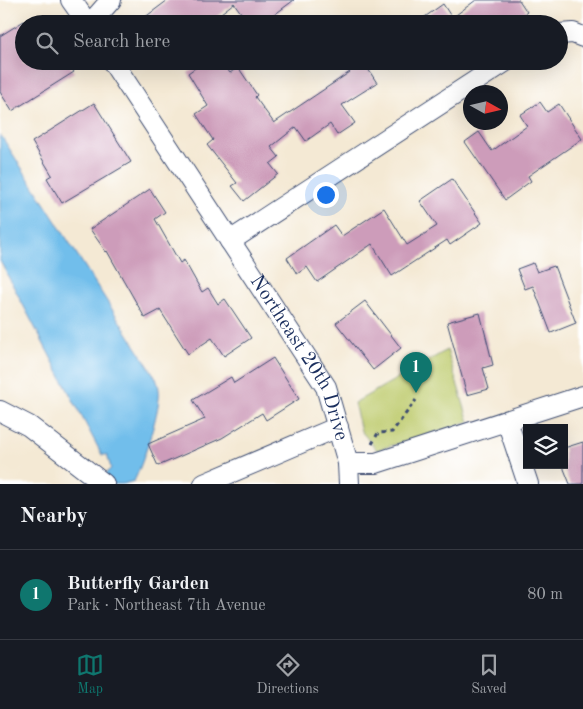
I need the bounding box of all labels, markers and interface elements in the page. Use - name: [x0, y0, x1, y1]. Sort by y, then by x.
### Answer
- search box: [15, 15, 568, 70]
- icon: search: [33, 29, 61, 57]
- text: Search here: [73, 33, 170, 52]
- north arrow: [463, 85, 508, 130]
- your location: [313, 182, 339, 208]
- street label: Northeast 20th Drive: [246, 272, 351, 443]
- pin: 1: [400, 352, 432, 393]
- map controls: [523, 424, 568, 469]
- button: layers: [523, 424, 568, 469]
- text: Nearby: [20, 506, 88, 527]
- text: Butterfly Garden: [67, 575, 209, 594]
- text: 1: [31, 587, 41, 603]
- text: 80 m: [527, 587, 563, 603]
- text: Park · Northeast 7th Avenue: [67, 598, 266, 614]
- tab: Map: [76, 651, 104, 698]
- tab: Directions: [257, 651, 319, 698]
- tab: Saved: [471, 651, 507, 698]

